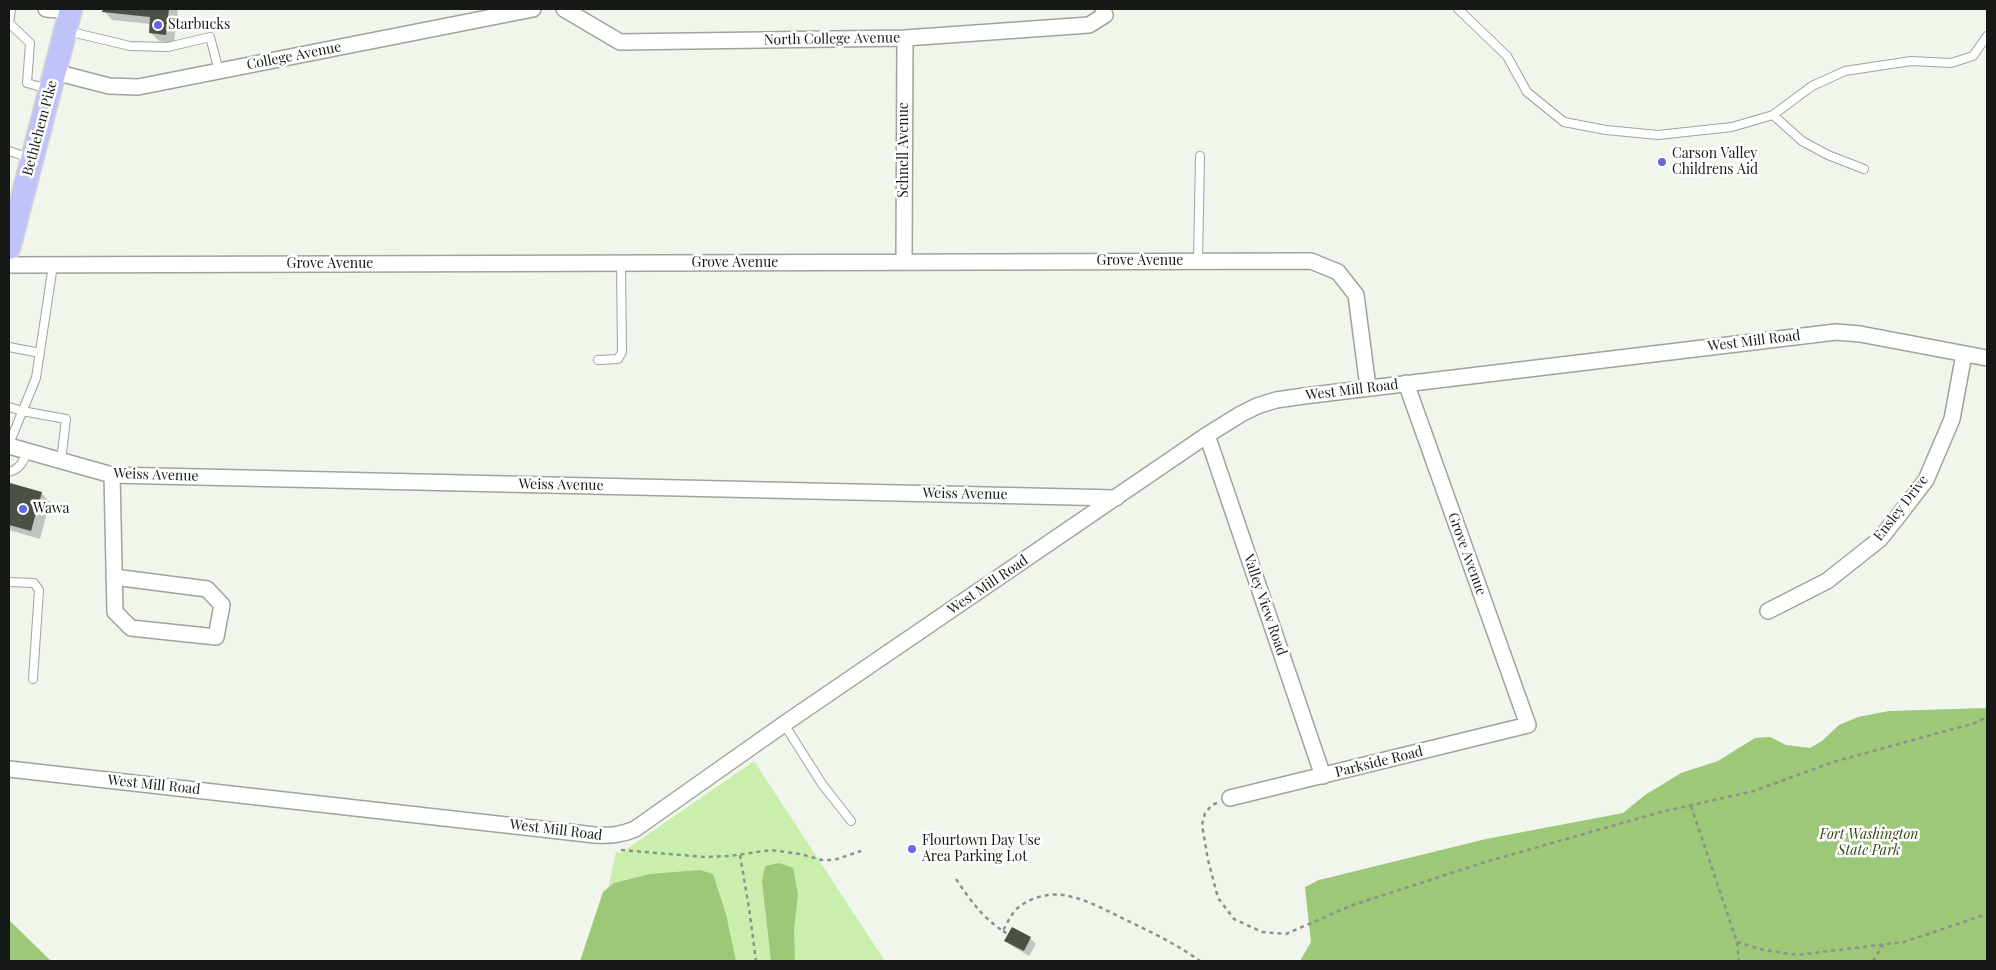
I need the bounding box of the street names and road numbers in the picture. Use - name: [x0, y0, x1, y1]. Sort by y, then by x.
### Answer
- street label: North College Avenue: [764, 29, 900, 49]
- street label: College Avenue: [245, 39, 343, 73]
- street label: Bethlehem Pike: [19, 79, 61, 177]
- street label: Schnell Avenue: [896, 102, 912, 198]
- street label: Grove Avenue: [1097, 253, 1183, 269]
- street label: Grove Avenue: [692, 255, 778, 271]
- street label: Grove Avenue: [287, 256, 373, 272]
- street label: West Mill Road: [1707, 327, 1801, 355]
- street label: West Mill Road: [1305, 376, 1399, 404]
- street label: Weiss Avenue: [113, 465, 199, 485]
- street label: Ensley Drive: [1870, 472, 1932, 544]
- street label: Weiss Avenue: [518, 476, 604, 494]
- street label: Weiss Avenue: [922, 485, 1008, 503]
- street label: Grove Avenue: [1444, 510, 1490, 598]
- street label: West Mill Road: [945, 552, 1031, 618]
- street label: Valley View Road: [1240, 552, 1290, 658]
- street label: Parkside Road: [1333, 743, 1425, 781]
- street label: West Mill Road: [107, 772, 201, 798]
- street label: West Mill Road: [509, 816, 603, 844]

